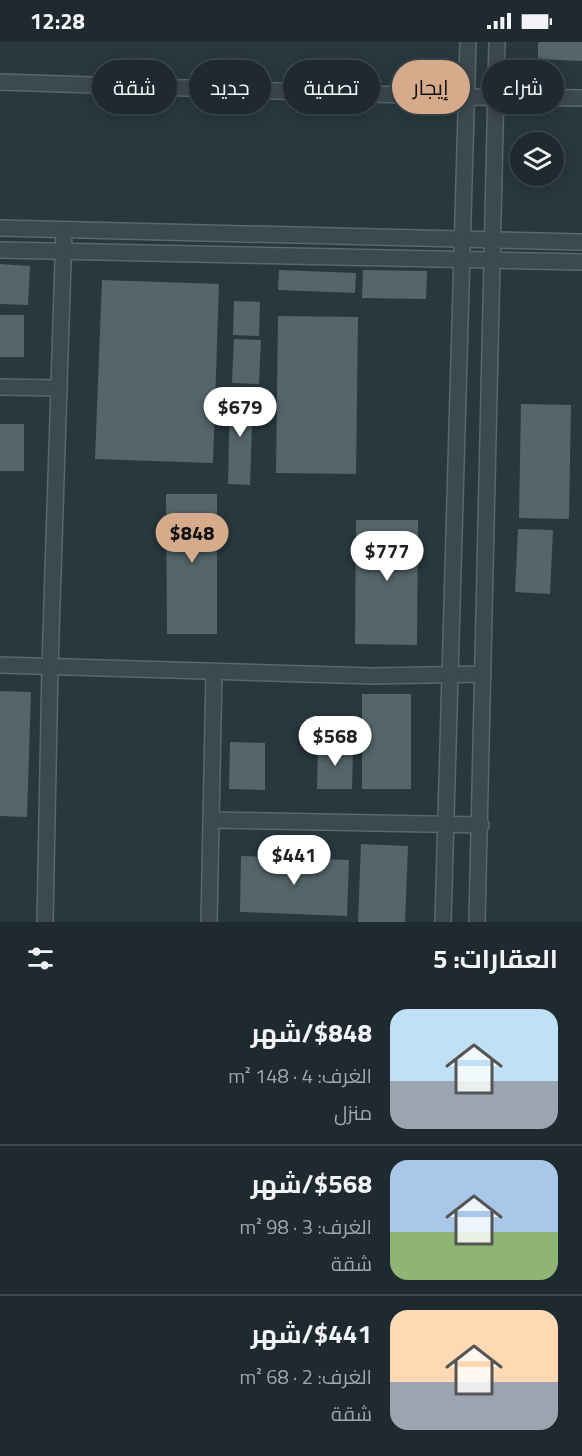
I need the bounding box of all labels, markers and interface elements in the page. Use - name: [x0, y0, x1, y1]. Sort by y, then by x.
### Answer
- text: 12:28: [30, 4, 85, 38]
- chip: شقة: [92, 60, 177, 114]
- chip: جديد: [189, 60, 271, 114]
- chip: تصفية: [283, 60, 380, 114]
- chip: إيجار: [392, 60, 470, 114]
- chip: شراء: [482, 60, 564, 114]
- map controls: [510, 132, 564, 186]
- button: layers: [510, 132, 564, 186]
- pin: $679: [204, 387, 276, 438]
- text: $679: [218, 391, 262, 422]
- pin: $848: [156, 513, 228, 564]
- text: $848: [170, 517, 214, 548]
- pin: $777: [351, 531, 423, 582]
- text: $777: [365, 535, 409, 566]
- pin: $568: [299, 716, 371, 767]
- text: $568: [313, 720, 357, 751]
- pin: $441: [258, 835, 330, 886]
- text: $441: [272, 839, 316, 870]
- text: العقارات: 5: [433, 939, 558, 978]
- icon: filters: [24, 942, 57, 975]
- text: $848/شهر: [251, 1013, 372, 1052]
- icon: home: [438, 1033, 510, 1105]
- text: الغرف: 4 · 148 m²: [228, 1060, 372, 1091]
- text: منزل: [334, 1097, 372, 1128]
- text: $568/شهر: [251, 1164, 372, 1203]
- icon: home: [438, 1184, 510, 1256]
- text: الغرف: 3 · 98 m²: [240, 1211, 372, 1242]
- text: شقة: [331, 1248, 372, 1279]
- text: $441/شهر: [251, 1314, 372, 1353]
- icon: home: [438, 1334, 510, 1406]
- text: الغرف: 2 · 68 m²: [240, 1361, 372, 1392]
- text: شقة: [331, 1398, 372, 1429]

